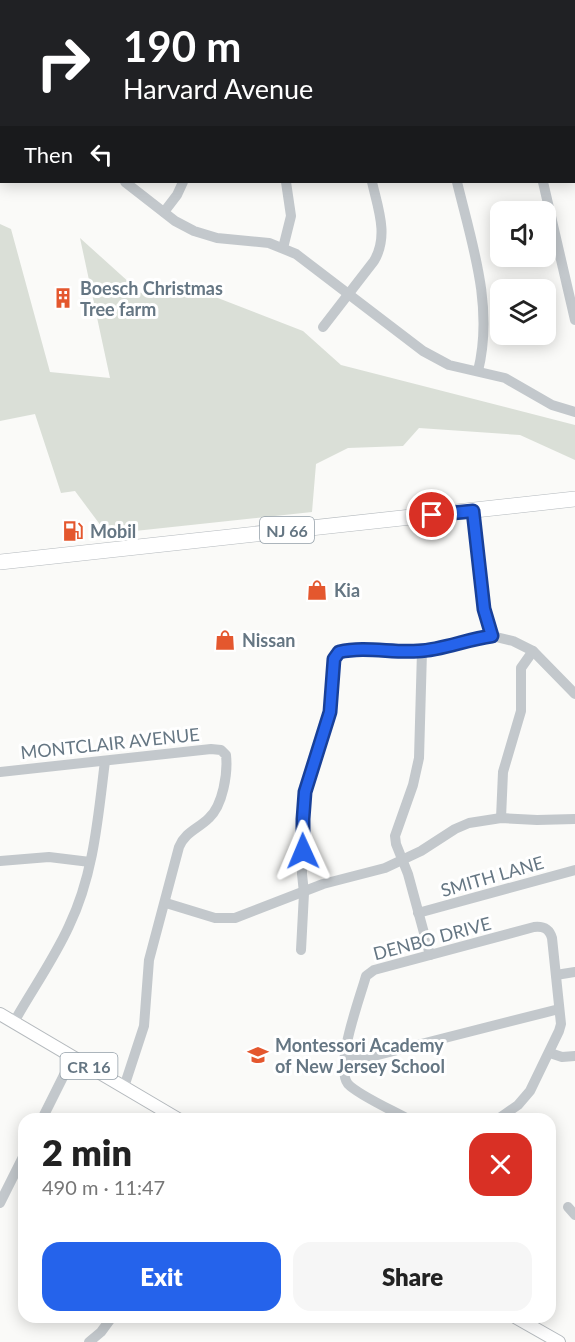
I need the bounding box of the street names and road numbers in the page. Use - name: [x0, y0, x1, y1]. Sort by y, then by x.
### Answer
- road number: NJ 66: [260, 517, 314, 543]
- street label: MONTCLAIR AVENUE: [19, 723, 201, 763]
- street label: SMITH LANE: [438, 851, 546, 901]
- street label: DENBO DRIVE: [371, 912, 493, 964]
- road number: CR 16: [60, 1053, 118, 1079]

